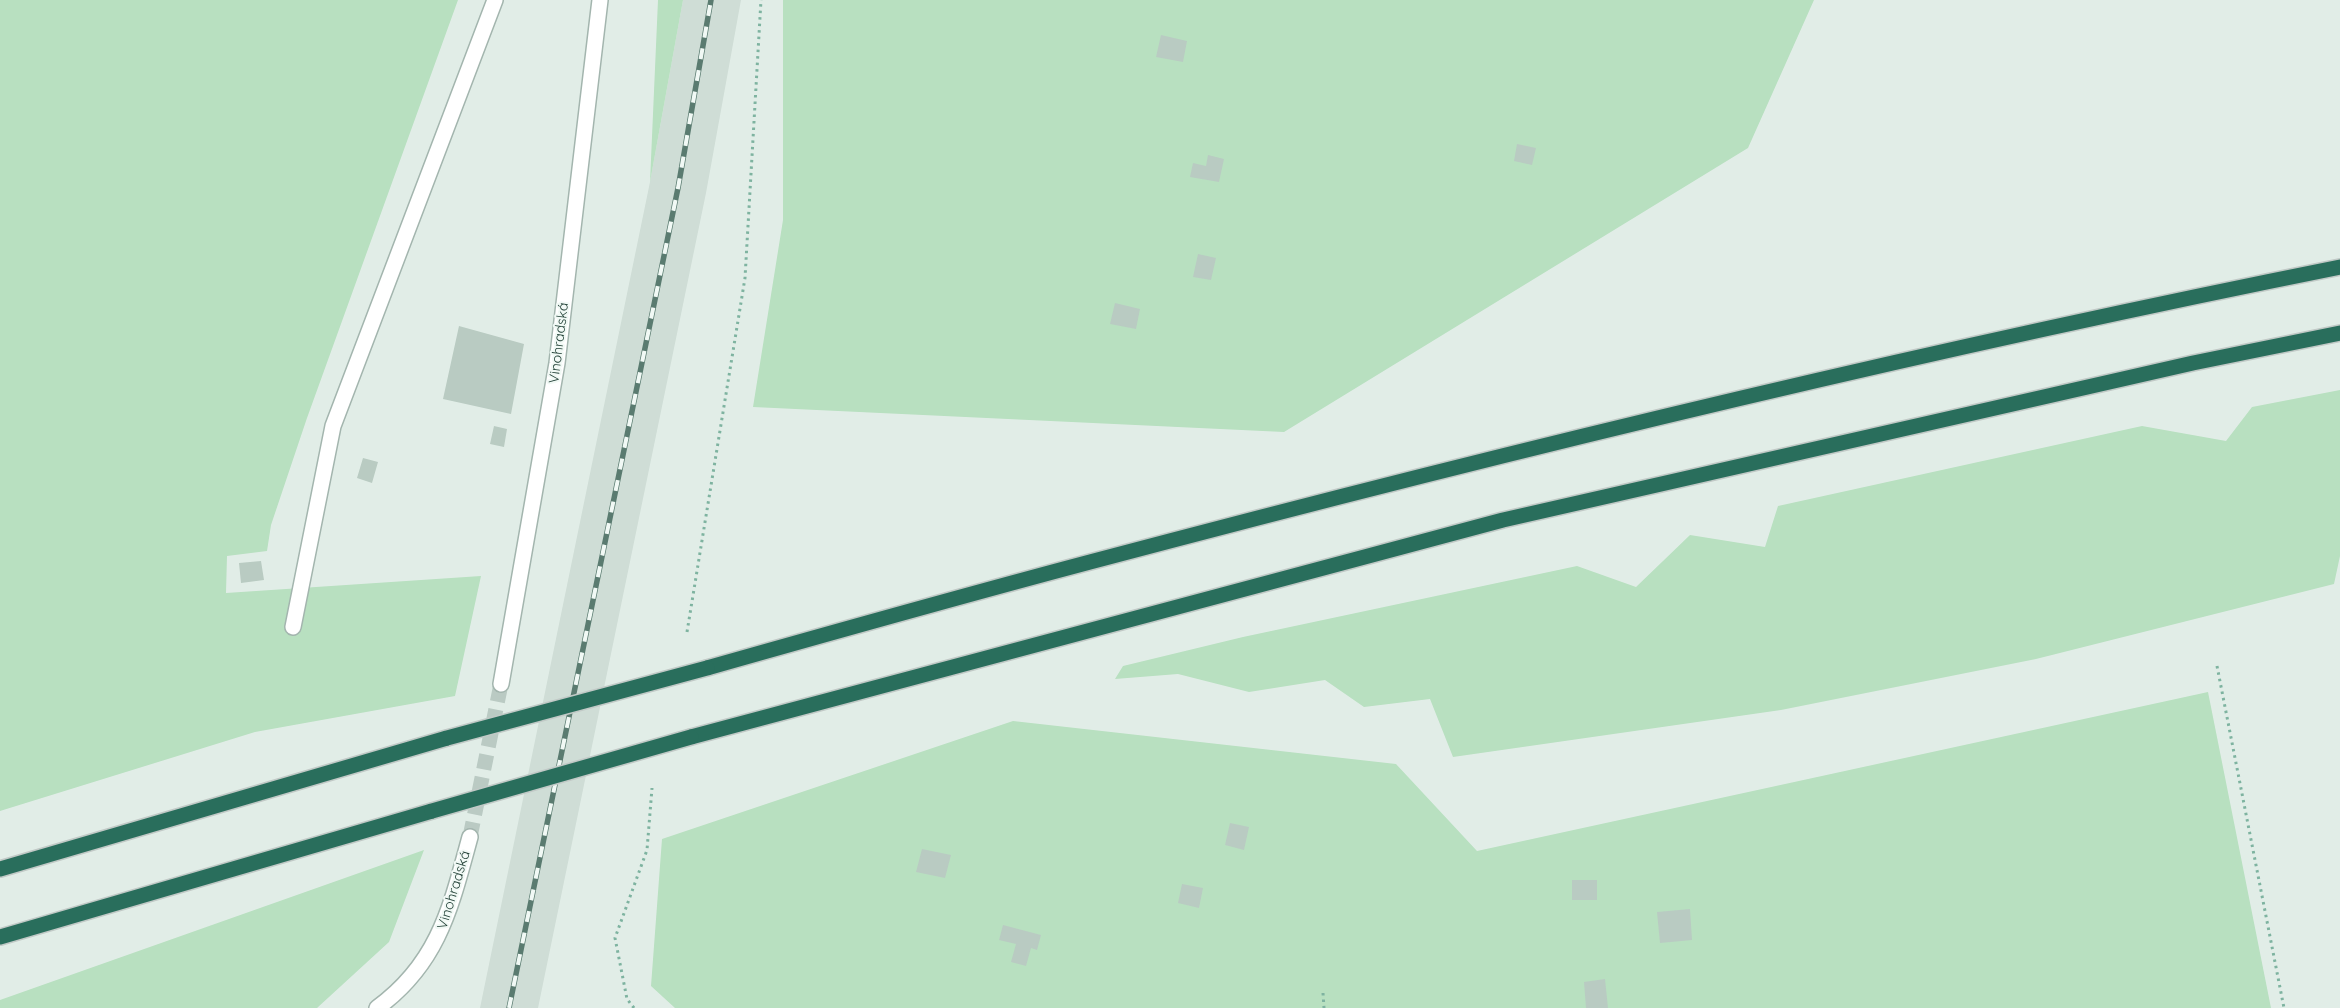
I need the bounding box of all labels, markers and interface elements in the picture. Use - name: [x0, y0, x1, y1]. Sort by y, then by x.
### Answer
- street label: Vinohradská: [546, 302, 572, 384]
- street label: Vinohradská: [434, 849, 474, 931]

